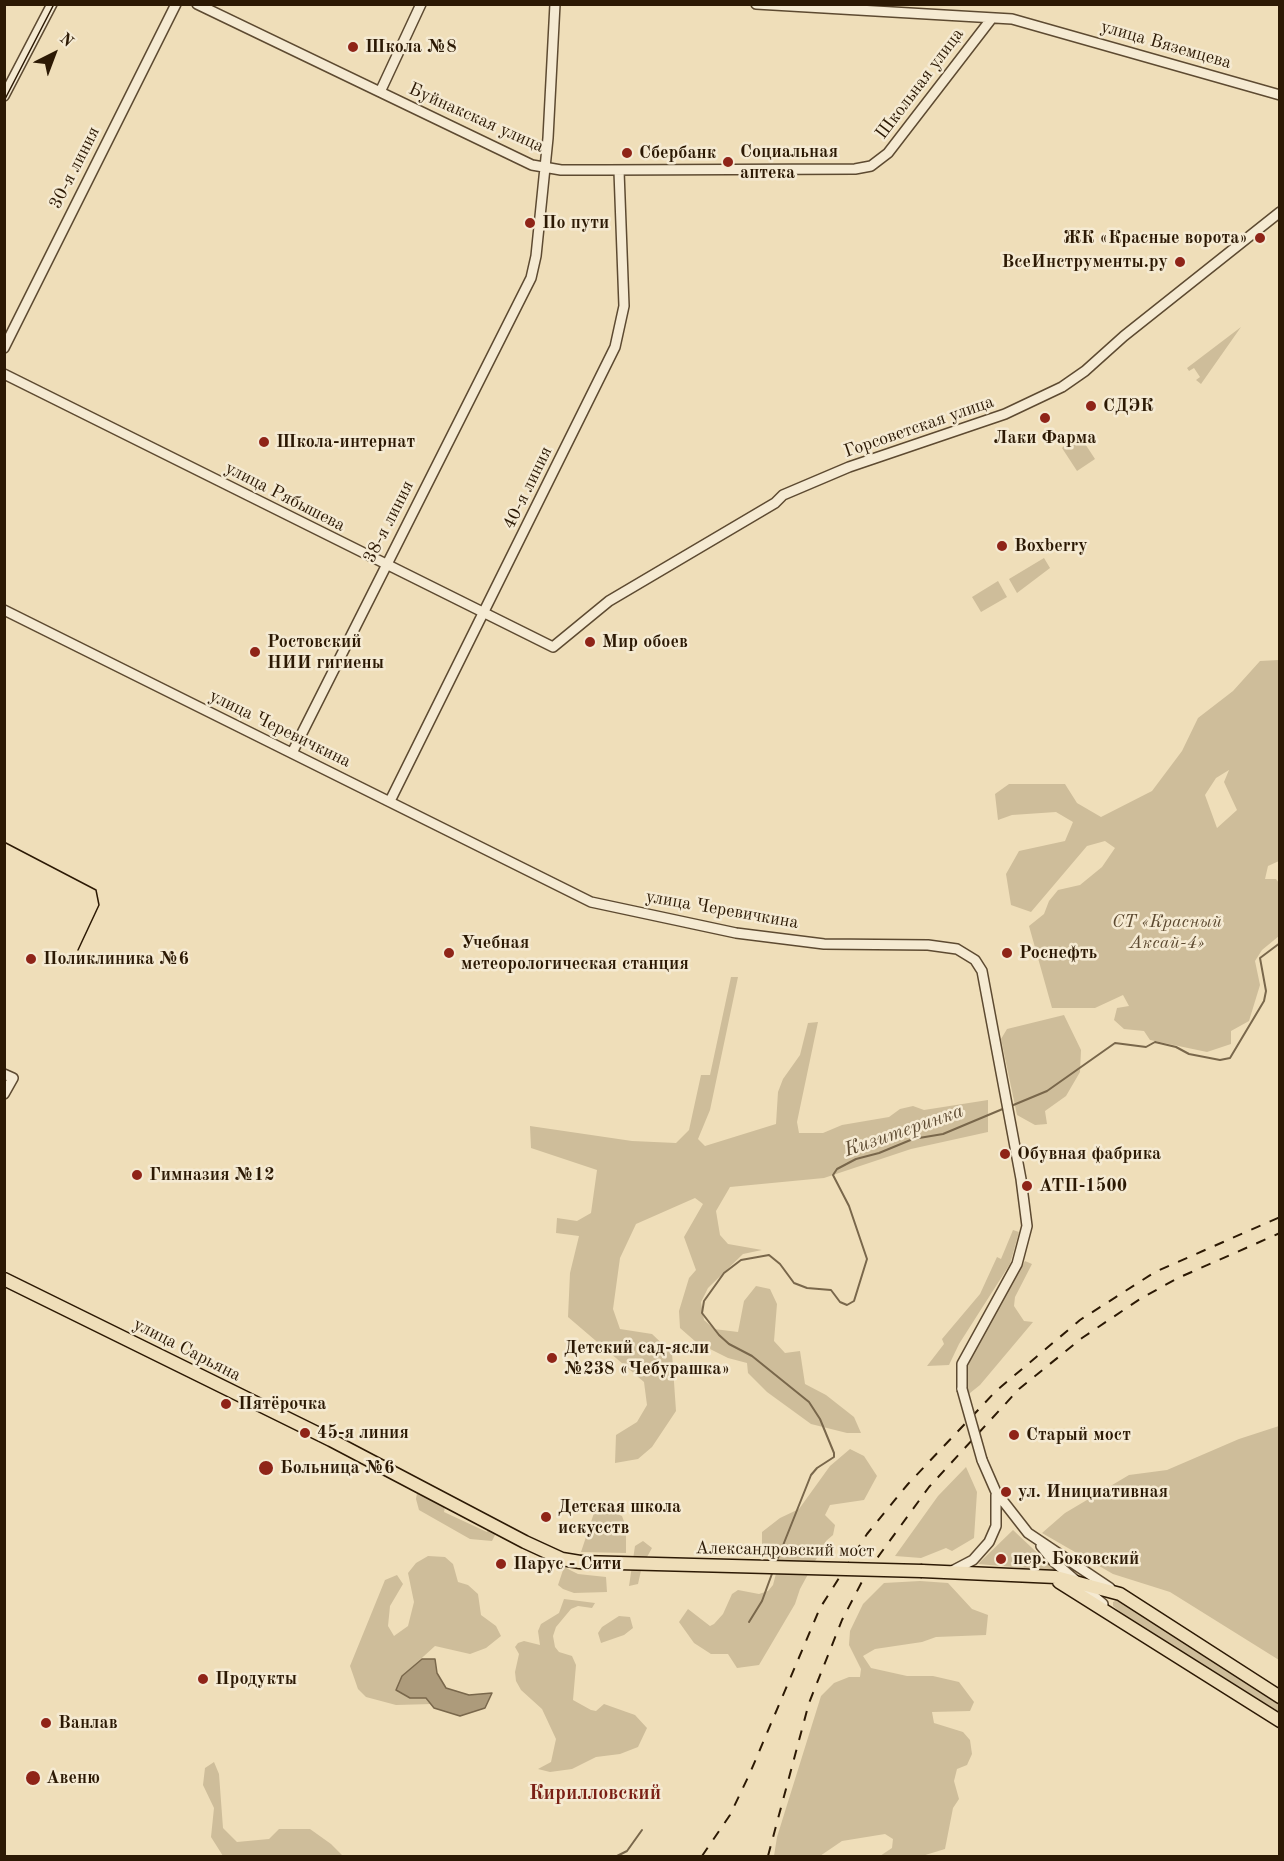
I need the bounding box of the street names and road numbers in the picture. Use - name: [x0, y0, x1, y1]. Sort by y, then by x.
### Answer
- street label: улица Вяземцева: [1098, 16, 1234, 74]
- street label: Школьная улица: [871, 24, 969, 144]
- street label: Буйнакская улица: [405, 78, 547, 158]
- street label: 30-я линия: [45, 123, 105, 213]
- street label: Горсоветская улица: [841, 391, 997, 463]
- street label: 40-я линия: [499, 443, 557, 533]
- street label: улица Рябышева: [221, 457, 349, 537]
- street label: 38-я линия: [359, 477, 419, 567]
- street label: улица Черевичкина: [206, 685, 354, 773]
- street label: улица Черевичкина: [644, 886, 800, 934]
- street label: улица Сарьяна: [130, 1314, 244, 1386]
- street label: Александровский мост: [695, 1538, 875, 1562]

